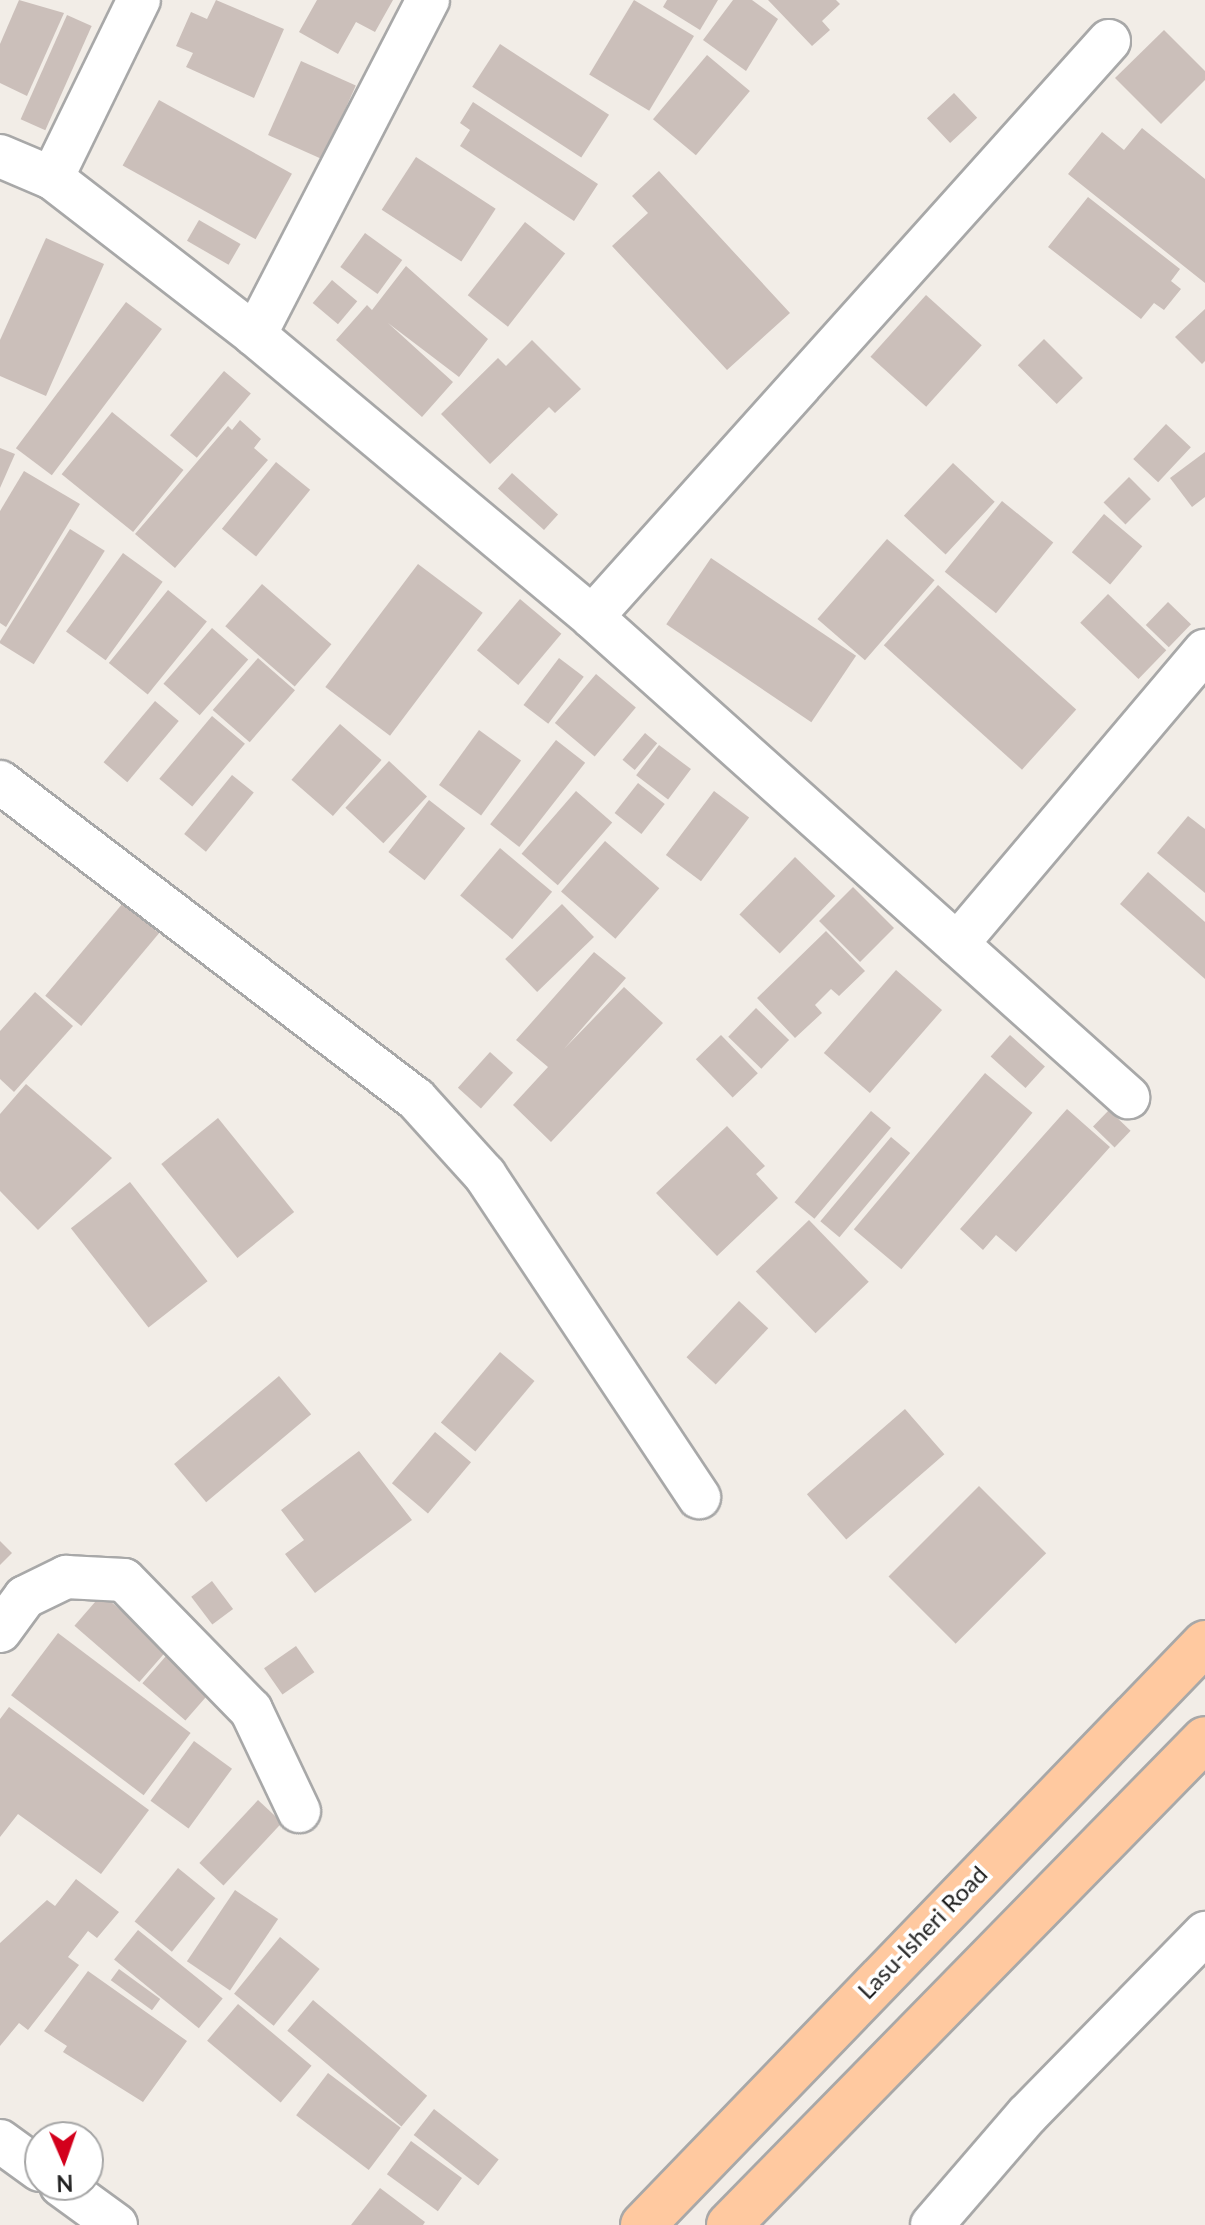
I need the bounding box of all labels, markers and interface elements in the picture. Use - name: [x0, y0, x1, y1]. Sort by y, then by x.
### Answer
- street label: Lasu-Isheri Road: [851, 1860, 993, 2004]
- north arrow: [24, 2121, 104, 2201]
- text: N: [56, 2170, 74, 2197]

